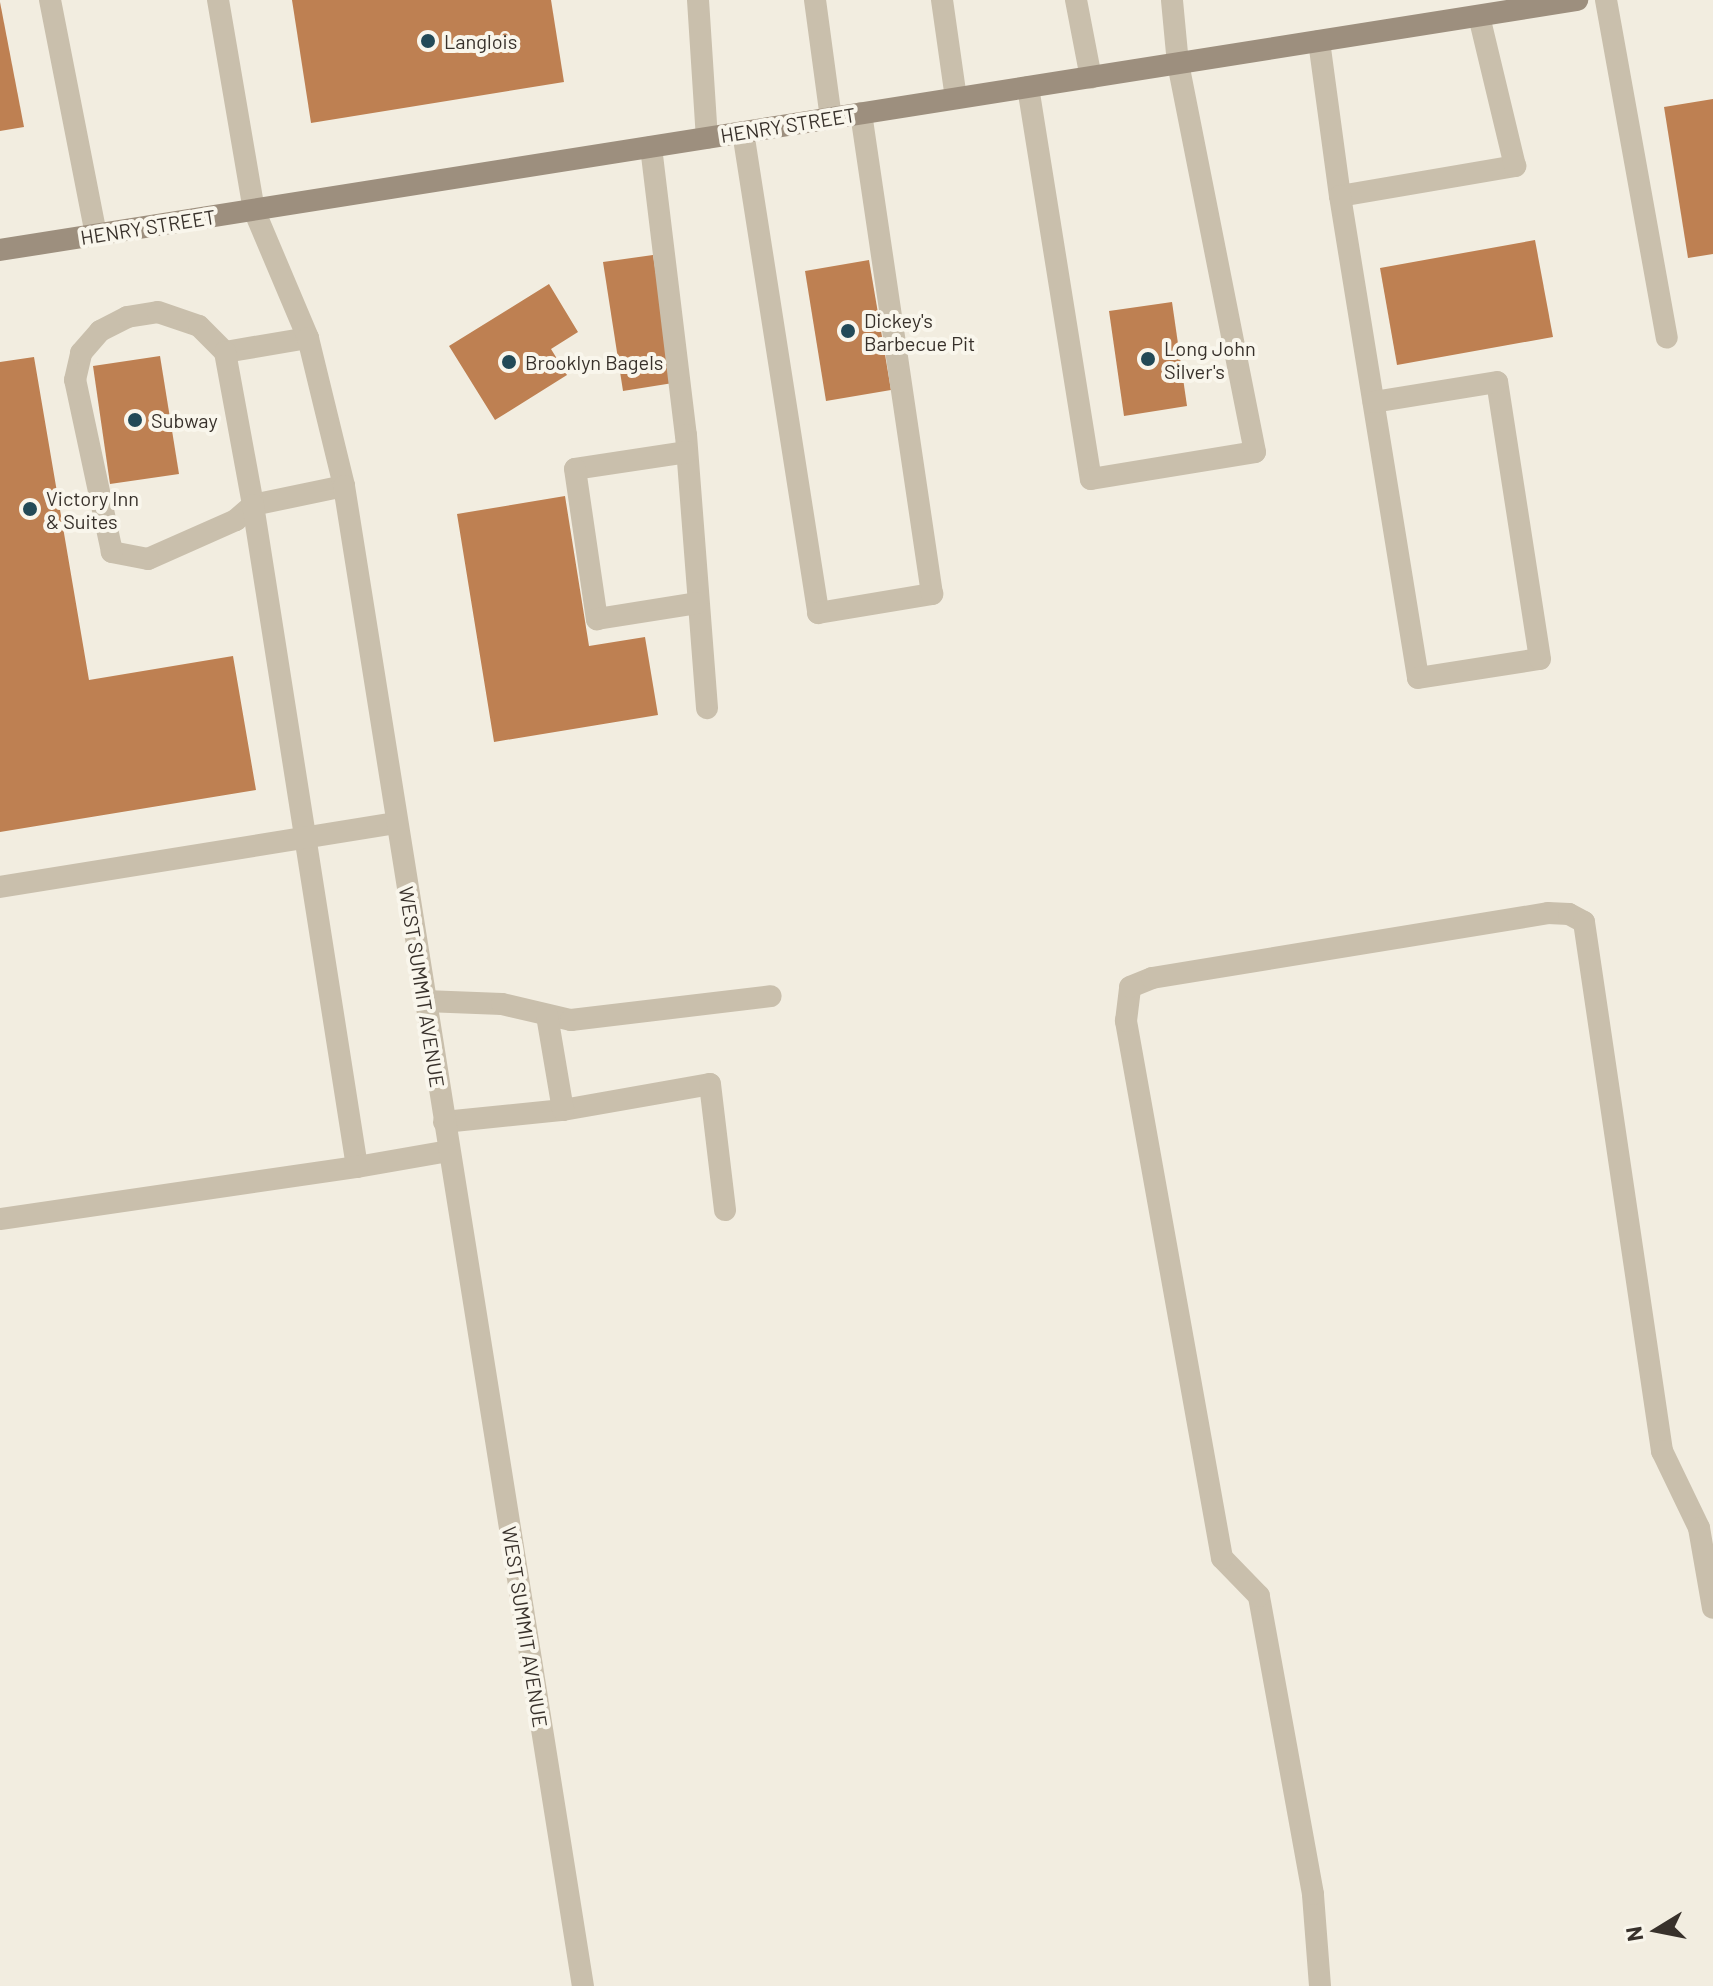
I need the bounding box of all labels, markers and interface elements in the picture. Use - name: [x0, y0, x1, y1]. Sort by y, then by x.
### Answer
- place label: Langlois: [444, 29, 517, 53]
- marker: Langlois: [419, 32, 437, 50]
- street label: HENRY STREET: [719, 102, 857, 148]
- street label: HENRY STREET: [79, 204, 217, 250]
- place label: Dickey's Barbecue Pit: [864, 308, 975, 355]
- marker: Dickey's Barbecue Pit: [839, 322, 857, 340]
- place label: Long John Silver's: [1164, 336, 1256, 383]
- place label: Brooklyn Bagels: [525, 350, 663, 374]
- marker: Long John Silver's: [1139, 350, 1157, 368]
- marker: Brooklyn Bagels: [500, 353, 518, 371]
- place label: Subway: [151, 408, 218, 432]
- marker: Subway: [126, 411, 144, 429]
- place label: Victory Inn & Suites: [46, 486, 139, 533]
- marker: Victory Inn & Suites: [21, 500, 39, 518]
- street label: WEST SUMMIT AVENUE: [394, 885, 450, 1089]
- street label: WEST SUMMIT AVENUE: [497, 1525, 553, 1729]
- north arrow: [1617, 1890, 1697, 1970]
- text: N: [1619, 1925, 1647, 1944]

